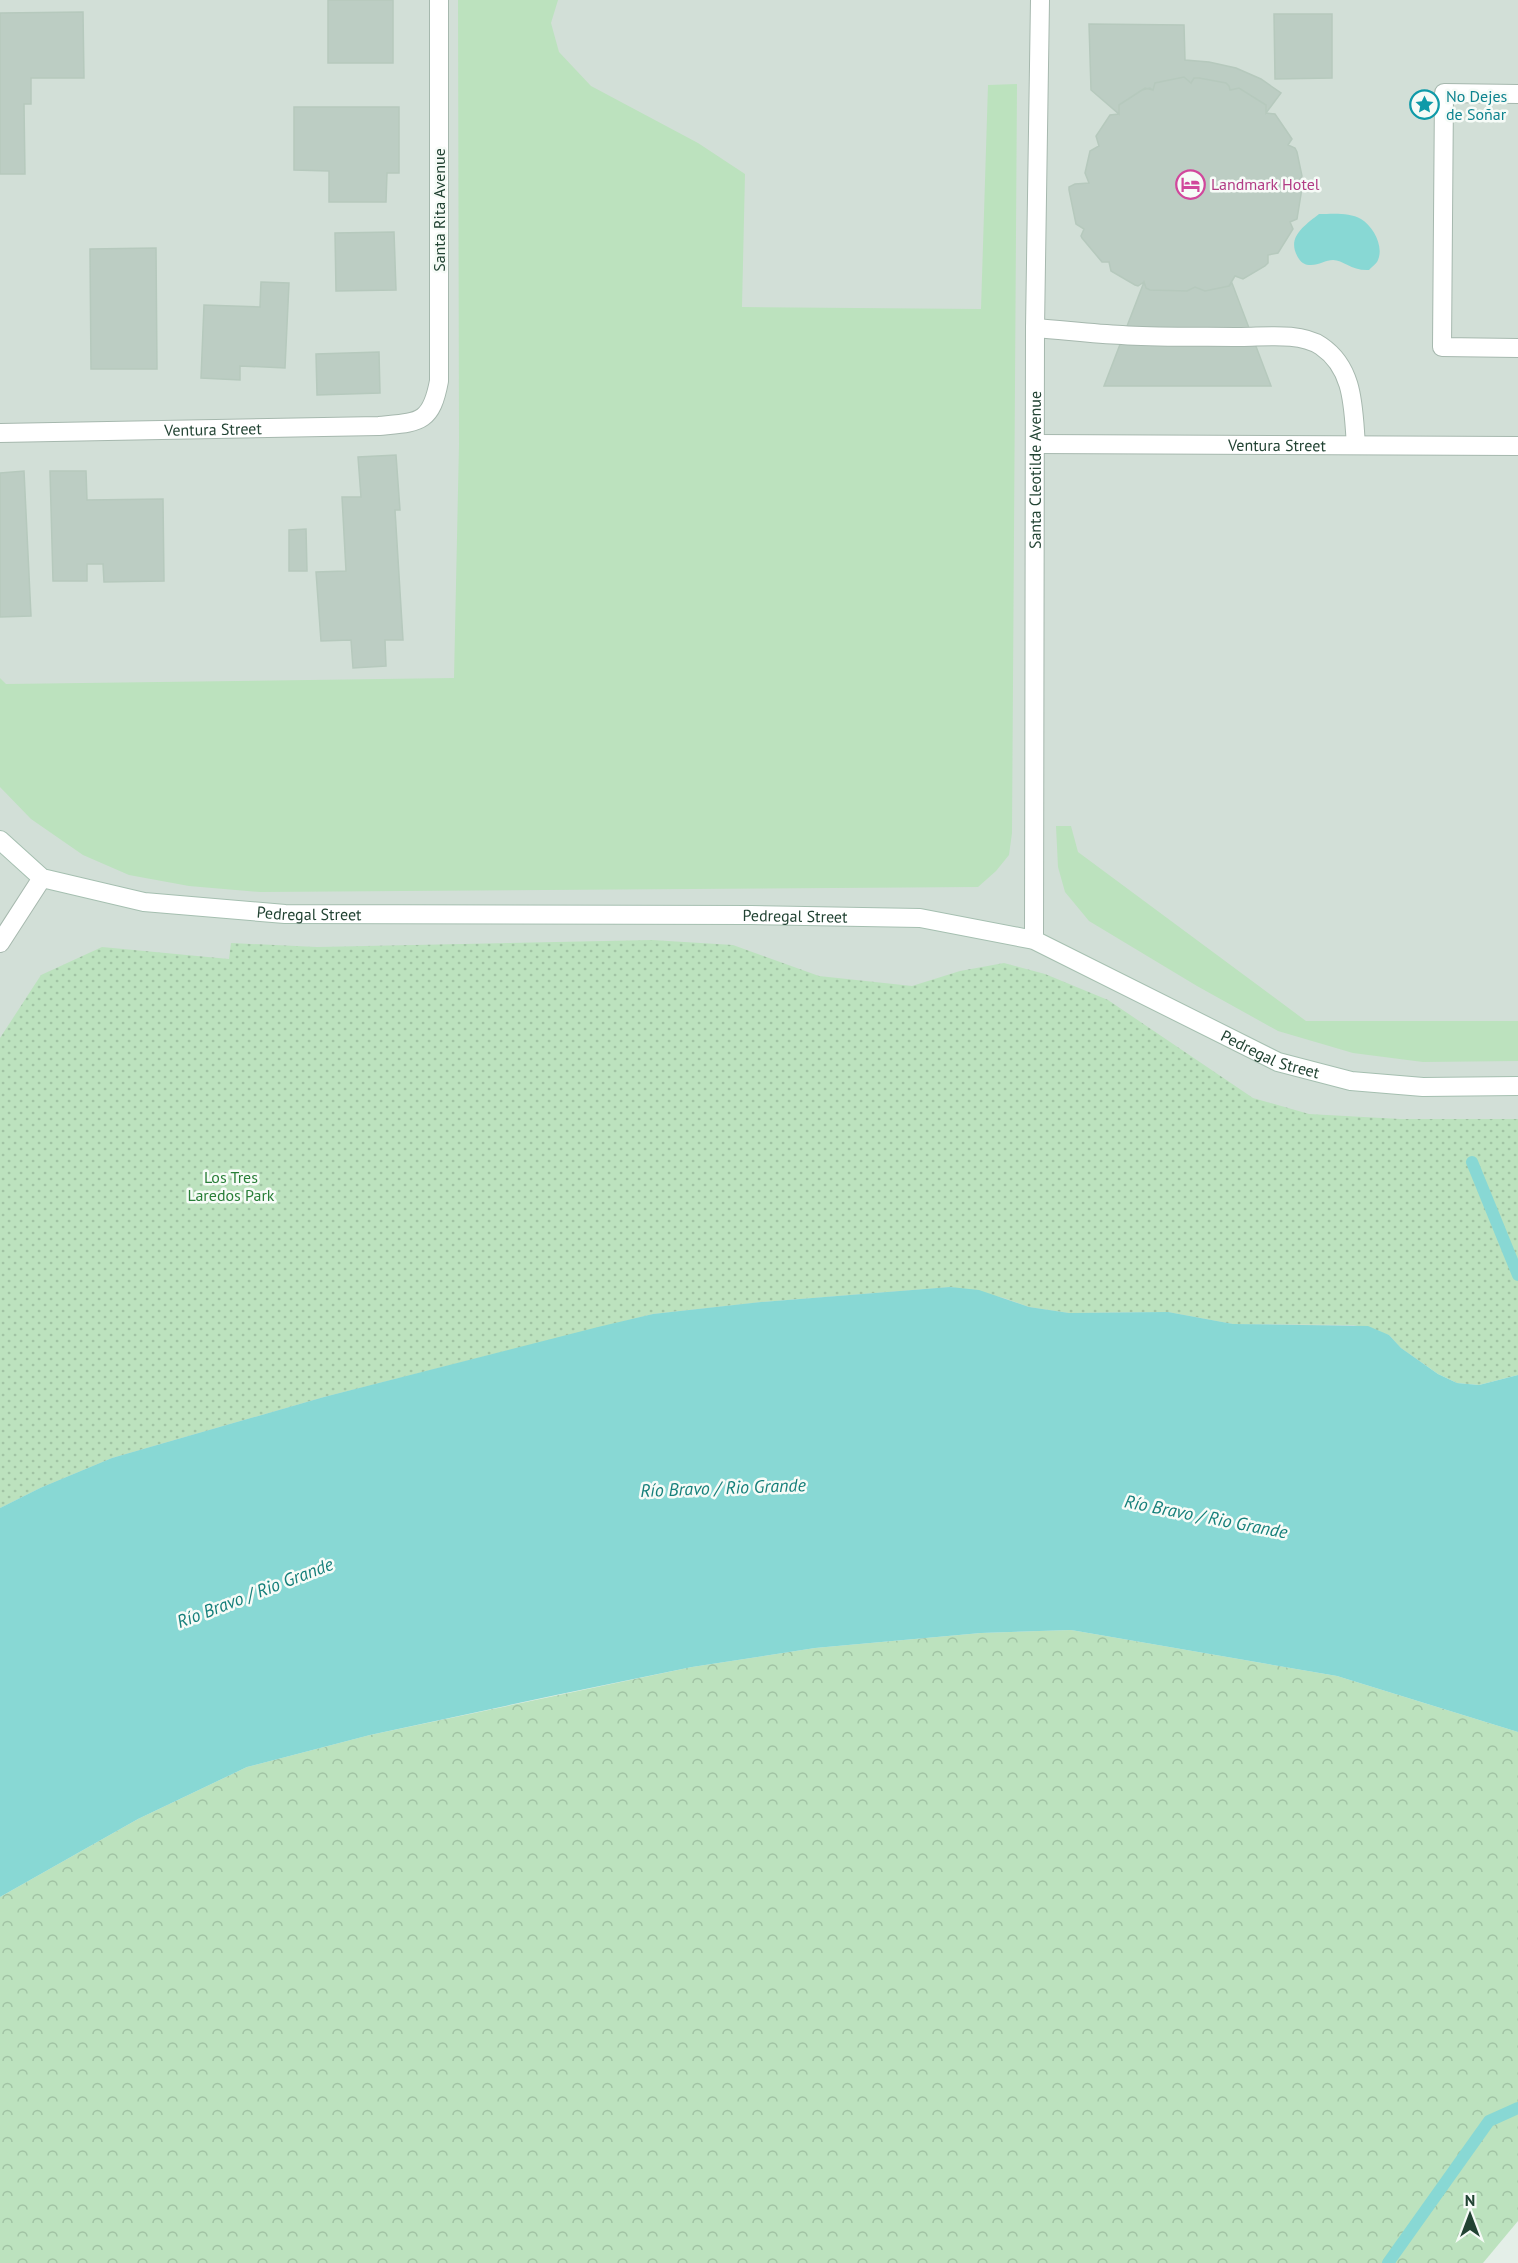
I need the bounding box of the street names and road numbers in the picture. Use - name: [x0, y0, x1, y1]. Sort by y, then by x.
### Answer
- street label: Santa Rita Avenue: [429, 148, 449, 272]
- street label: Santa Cleotilde Avenue: [1025, 391, 1045, 549]
- street label: Ventura Street: [163, 418, 263, 440]
- street label: Ventura Street: [1227, 435, 1326, 455]
- street label: Pedregal Street: [256, 902, 362, 924]
- street label: Pedregal Street: [743, 905, 848, 927]
- street label: Pedregal Street: [1218, 1025, 1322, 1083]

